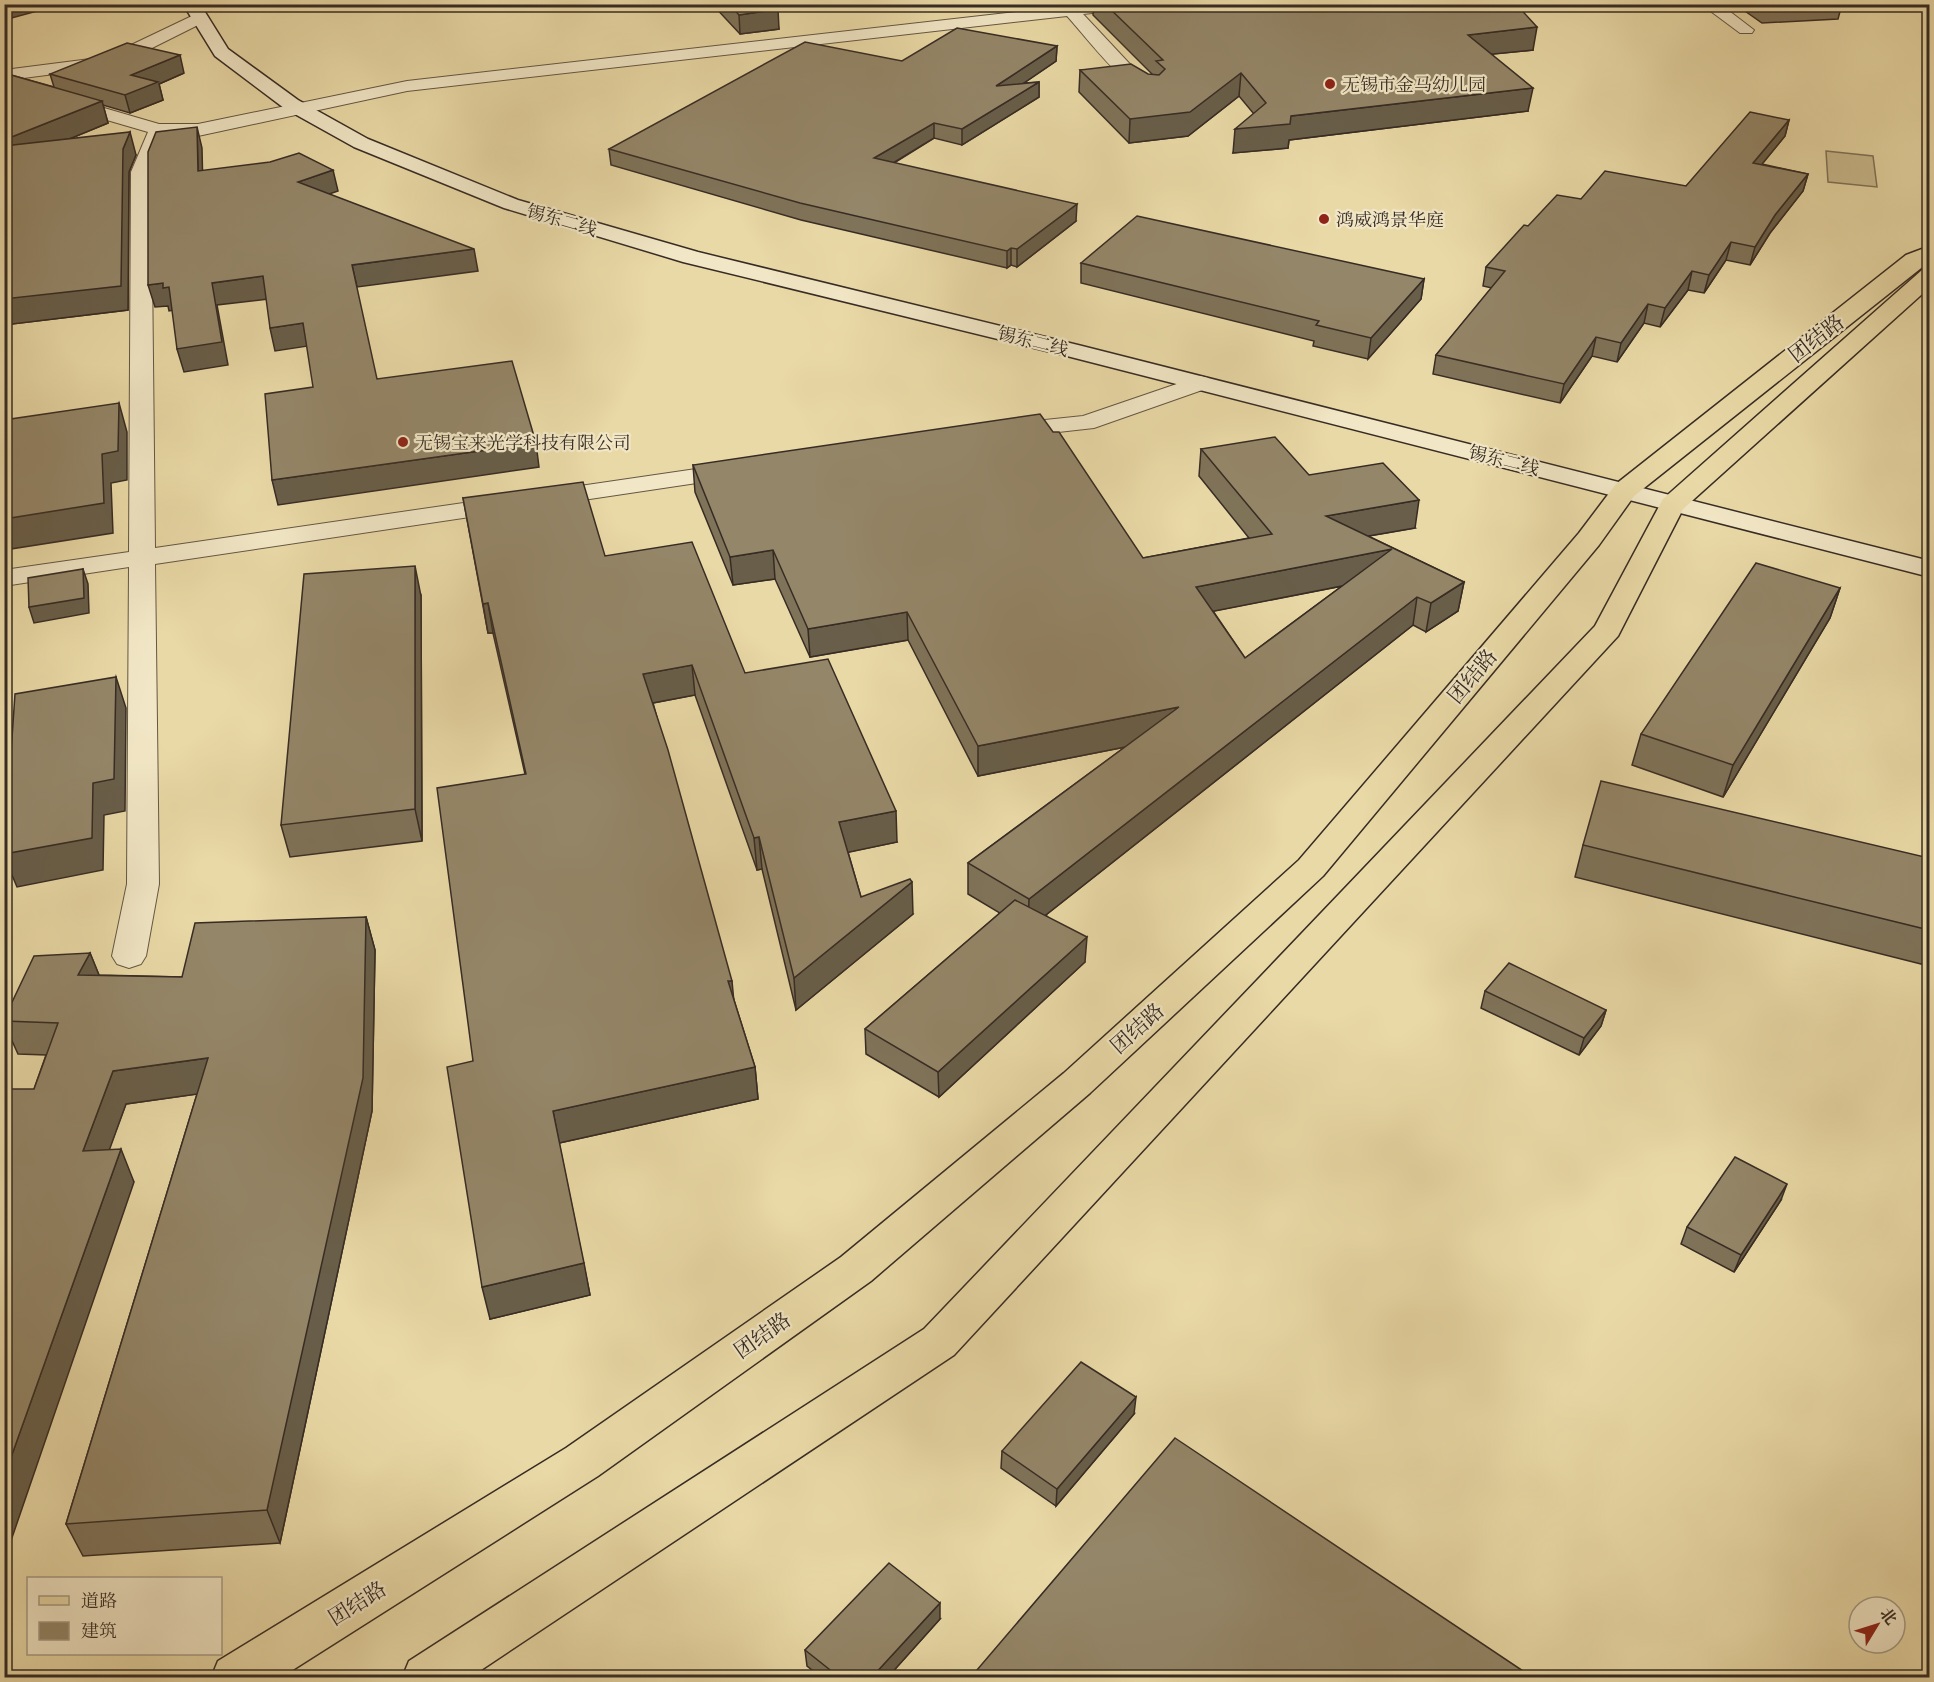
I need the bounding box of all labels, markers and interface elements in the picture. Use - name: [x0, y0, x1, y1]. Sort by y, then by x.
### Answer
- place label: 无锡市金马幼儿园: [1342, 73, 1486, 96]
- marker: 无锡市金马幼儿园: [1323, 77, 1337, 91]
- street label: 锡东二线: [524, 199, 600, 241]
- place label: 鸿威鸿景华庭: [1336, 208, 1444, 231]
- marker: 鸿威鸿景华庭: [1317, 212, 1331, 226]
- street label: 团结路: [1783, 308, 1849, 368]
- street label: 锡东二线: [995, 321, 1071, 361]
- place label: 无锡宝来光学科技有限公司: [415, 431, 631, 454]
- marker: 无锡宝来光学科技有限公司: [396, 435, 410, 449]
- street label: 锡东二线: [1466, 440, 1542, 480]
- street label: 团结路: [1441, 643, 1503, 709]
- street label: 团结路: [1105, 997, 1169, 1059]
- street label: 团结路: [728, 1306, 796, 1364]
- street label: 团结路: [323, 1575, 391, 1631]
- legend: [27, 1577, 222, 1655]
- text: 道路: [81, 1589, 117, 1612]
- north arrow: [1847, 1595, 1907, 1655]
- text: 北: [1875, 1603, 1902, 1629]
- text: 建筑: [81, 1619, 117, 1642]

